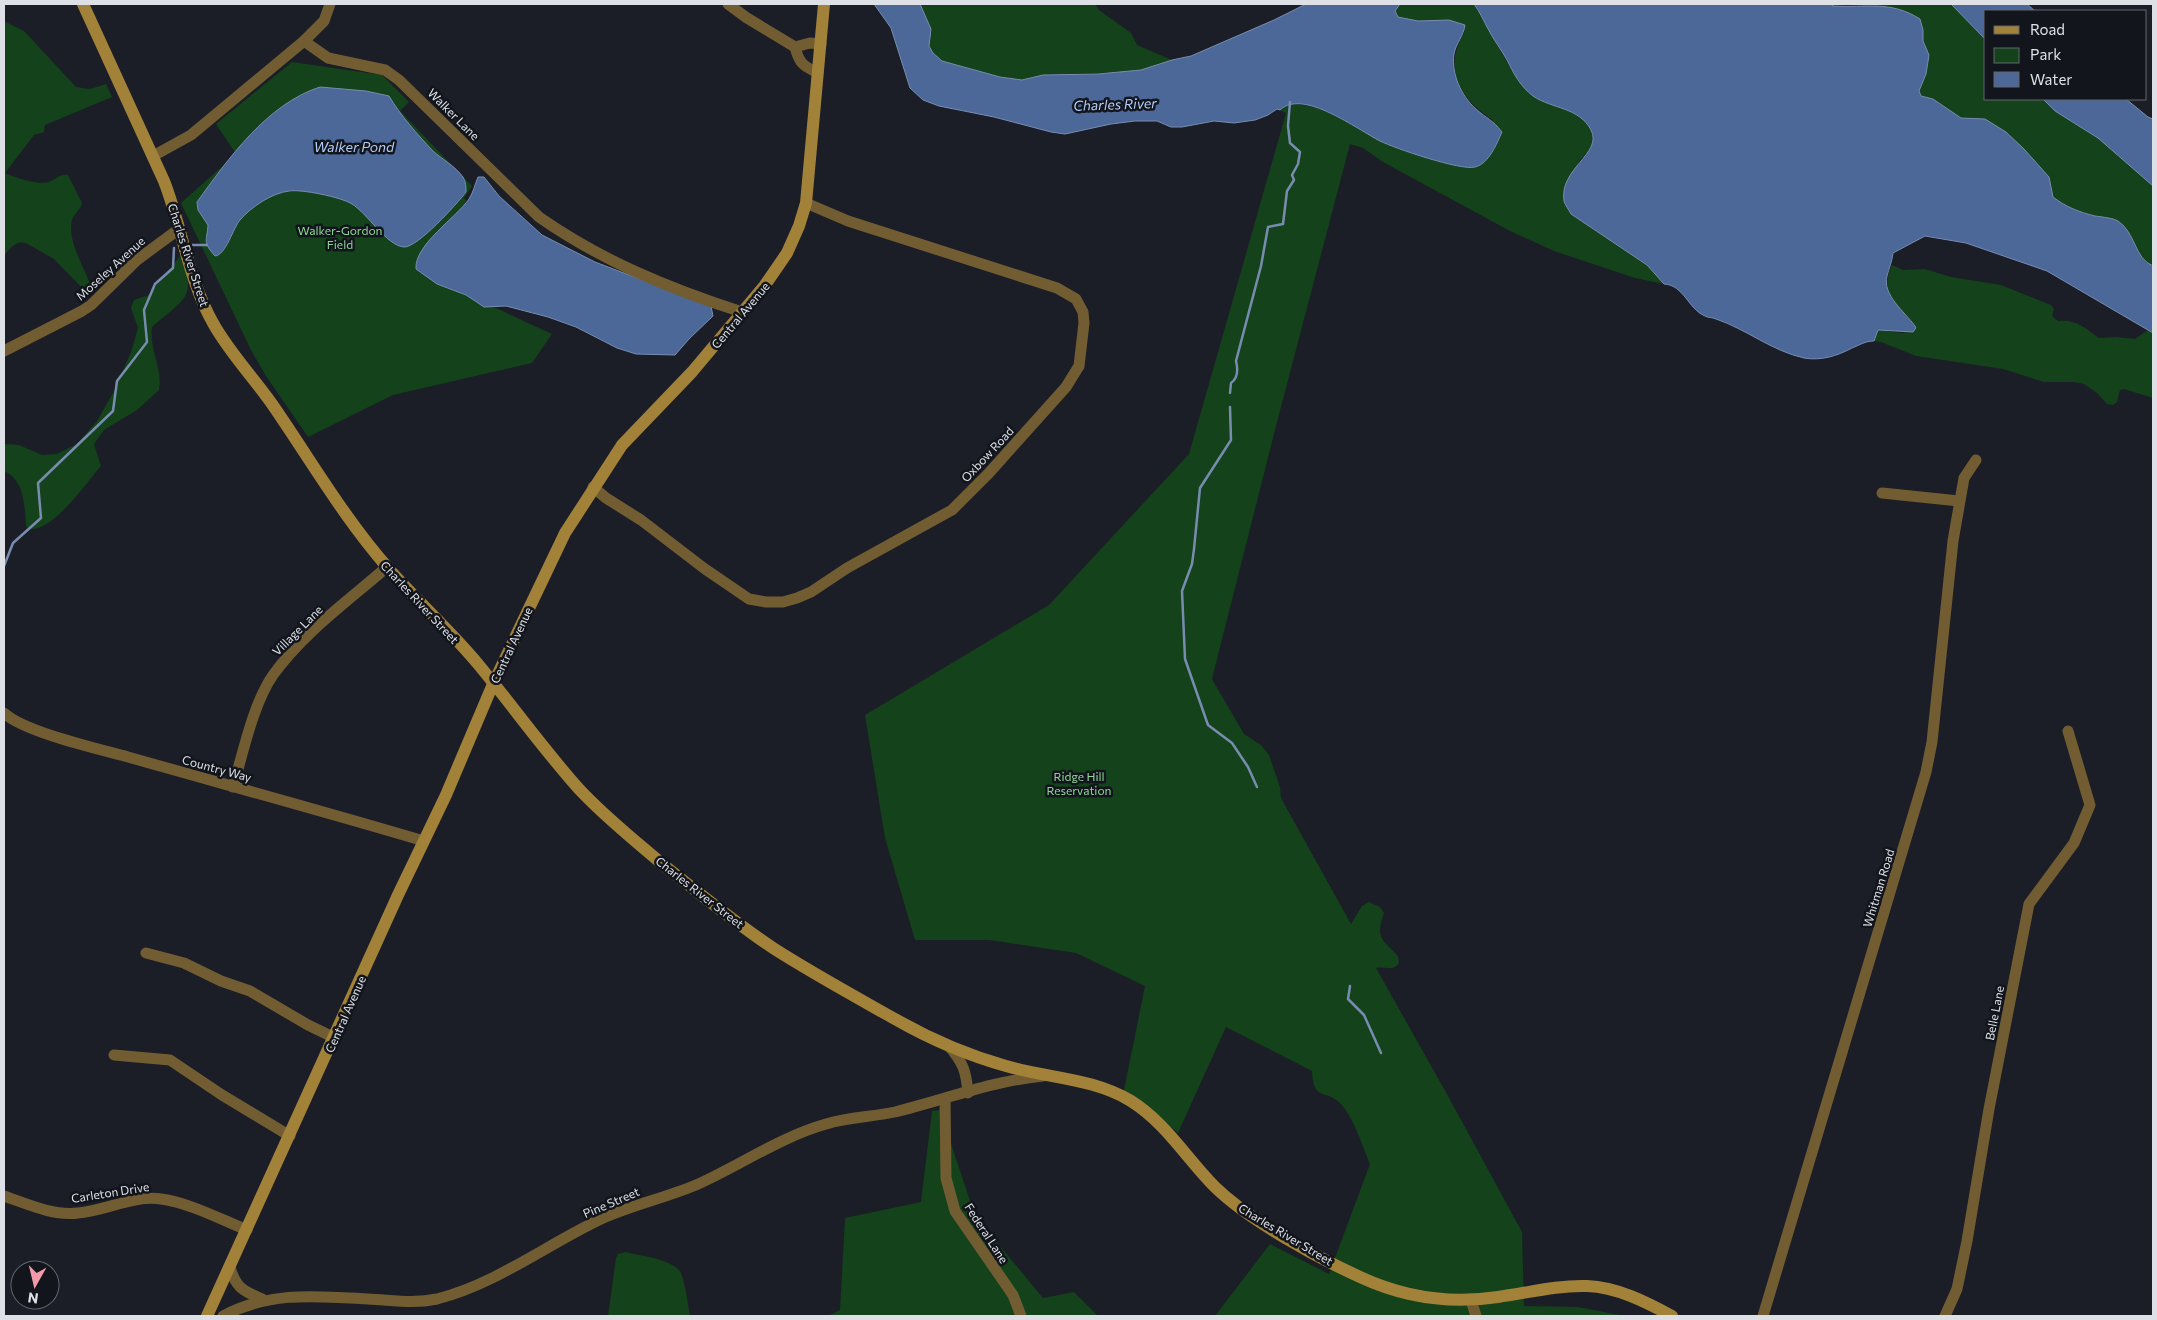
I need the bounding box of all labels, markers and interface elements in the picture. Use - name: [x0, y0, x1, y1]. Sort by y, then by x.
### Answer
- legend: [1984, 10, 2147, 100]
- text: Road: [2030, 20, 2065, 38]
- text: Park: [2030, 45, 2061, 63]
- text: Water: [2030, 70, 2072, 88]
- street label: Walker Lane: [425, 85, 483, 143]
- water label: Charles River: [1073, 94, 1157, 114]
- water label: Walker Pond: [314, 138, 395, 155]
- street label: Charles River Street: [166, 202, 212, 308]
- park label: Walker-Gordon Field: [298, 223, 382, 251]
- street label: Moseley Avenue: [73, 233, 147, 303]
- street label: Central Avenue: [708, 279, 772, 351]
- street label: Oxbow Road: [958, 424, 1016, 484]
- street label: Charles River Street: [378, 558, 462, 646]
- street label: Village Lane: [269, 602, 325, 658]
- street label: Central Avenue: [487, 605, 535, 685]
- street label: Country Way: [181, 752, 253, 784]
- park label: Ridge Hill Reservation: [1047, 769, 1111, 797]
- street label: Whitman Road: [1859, 847, 1897, 929]
- street label: Charles River Street: [653, 853, 747, 931]
- street label: Central Avenue: [322, 973, 368, 1055]
- street label: Belle Lane: [1982, 985, 2006, 1041]
- street label: Carleton Drive: [70, 1179, 150, 1205]
- street label: Pine Street: [581, 1184, 641, 1220]
- street label: Federal Lane: [962, 1200, 1012, 1266]
- street label: Charles River Street: [1236, 1200, 1336, 1268]
- north arrow: [10, 1260, 60, 1310]
- text: N: [27, 1289, 40, 1308]

